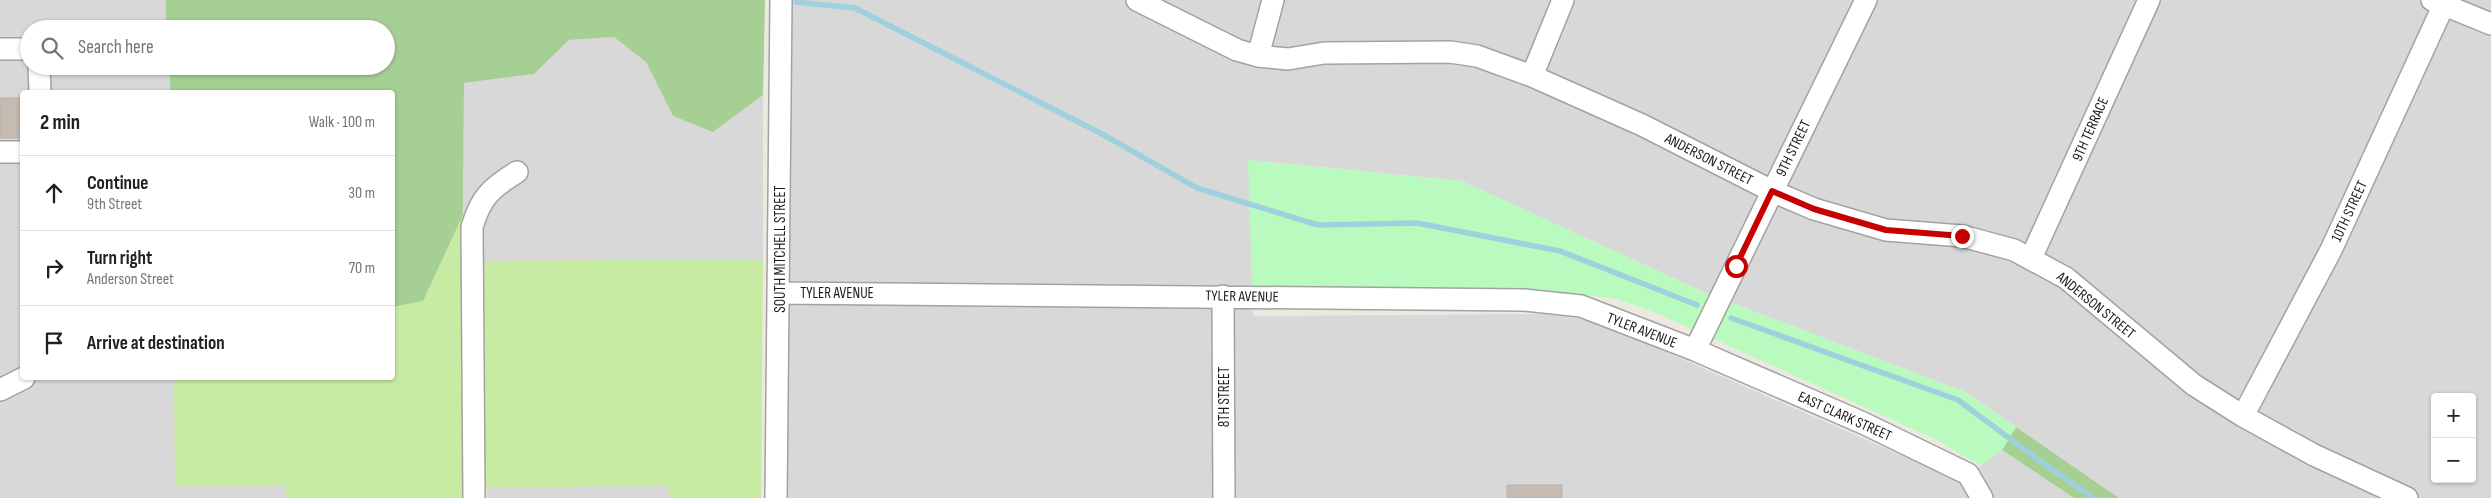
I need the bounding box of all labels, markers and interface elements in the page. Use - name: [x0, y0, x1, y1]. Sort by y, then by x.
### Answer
- search box: [20, 20, 395, 75]
- icon: search: [38, 34, 66, 62]
- text: Search here: [78, 36, 154, 59]
- street label: 9TH TERRACE: [2068, 94, 2113, 164]
- text: 2 min: [40, 110, 80, 135]
- text: Walk · 100 m: [309, 113, 375, 132]
- street label: 9TH STREET: [1772, 117, 1815, 180]
- street label: ANDERSON STREET: [1661, 129, 1756, 190]
- text: Continue: [87, 172, 148, 195]
- street label: 10TH STREET: [2327, 178, 2372, 245]
- icon: ahead: [40, 179, 68, 207]
- text: 30 m: [348, 184, 375, 203]
- street label: SOUTH MITCHELL STREET: [771, 185, 790, 313]
- text: 9th Street: [87, 195, 142, 214]
- route end: [1951, 225, 1974, 248]
- text: Turn right: [87, 247, 152, 270]
- icon: right: [40, 254, 68, 282]
- route start: [1725, 255, 1748, 278]
- text: 70 m: [349, 259, 375, 278]
- street label: ANDERSON STREET: [2052, 267, 2139, 343]
- text: Anderson Street: [87, 270, 174, 289]
- street label: TYLER AVENUE: [800, 284, 874, 303]
- street label: TYLER AVENUE: [1205, 286, 1279, 307]
- street label: TYLER AVENUE: [1604, 308, 1680, 353]
- icon: arrive: [40, 329, 68, 357]
- text: Arrive at destination: [87, 332, 225, 355]
- street label: 8TH STREET: [1215, 367, 1234, 427]
- street label: EAST CLARK STREET: [1795, 387, 1895, 446]
- map controls: [2431, 393, 2476, 483]
- button: +: [2431, 393, 2476, 438]
- button: −: [2431, 438, 2476, 483]

